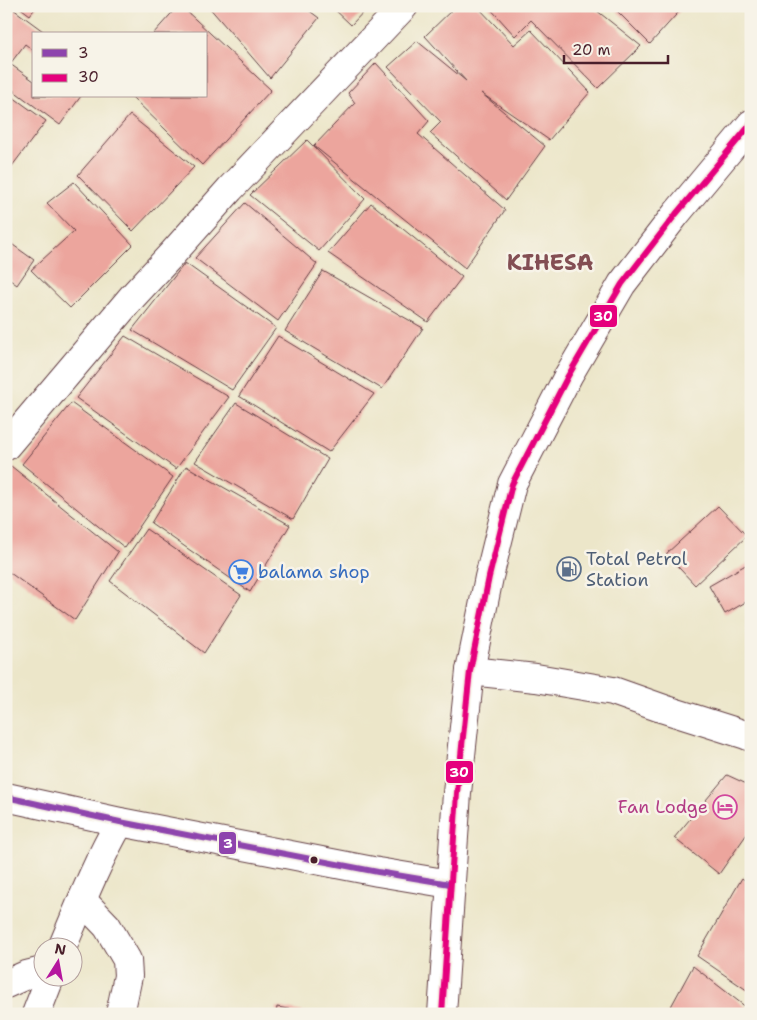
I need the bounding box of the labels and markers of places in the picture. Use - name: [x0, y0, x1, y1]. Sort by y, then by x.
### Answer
- place label: Total Petrol Station: [586, 547, 688, 592]
- fuel station icon: Total Petrol Station: [556, 556, 582, 582]
- supermarket icon: balama shop: [228, 559, 254, 585]
- place label: balama shop: [258, 560, 370, 584]
- hotel icon: Fan Lodge: [712, 794, 738, 820]
- place label: Fan Lodge: [618, 795, 708, 819]
- unlabelled marker: [309, 855, 319, 865]

